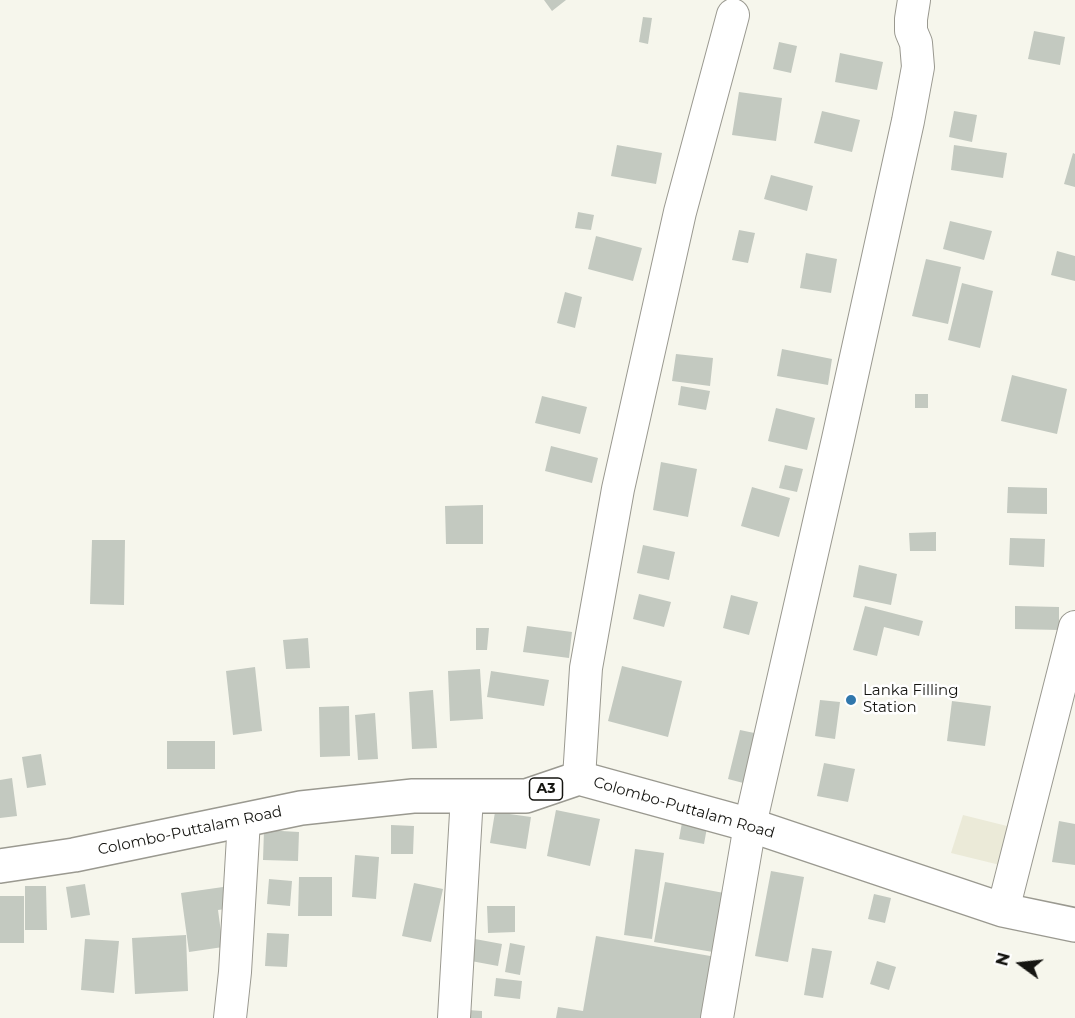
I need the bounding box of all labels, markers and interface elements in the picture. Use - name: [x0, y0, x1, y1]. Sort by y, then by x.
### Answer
- place label: Lanka Filling Station: [863, 682, 958, 717]
- marker: Lanka Filling Station: [844, 693, 858, 707]
- street label: Colombo-Puttalam Road: [591, 773, 777, 843]
- road number: A3: [530, 778, 562, 800]
- street label: Colombo-Puttalam Road: [96, 803, 284, 859]
- north arrow: [991, 934, 1051, 994]
- text: N: [992, 951, 1014, 968]

